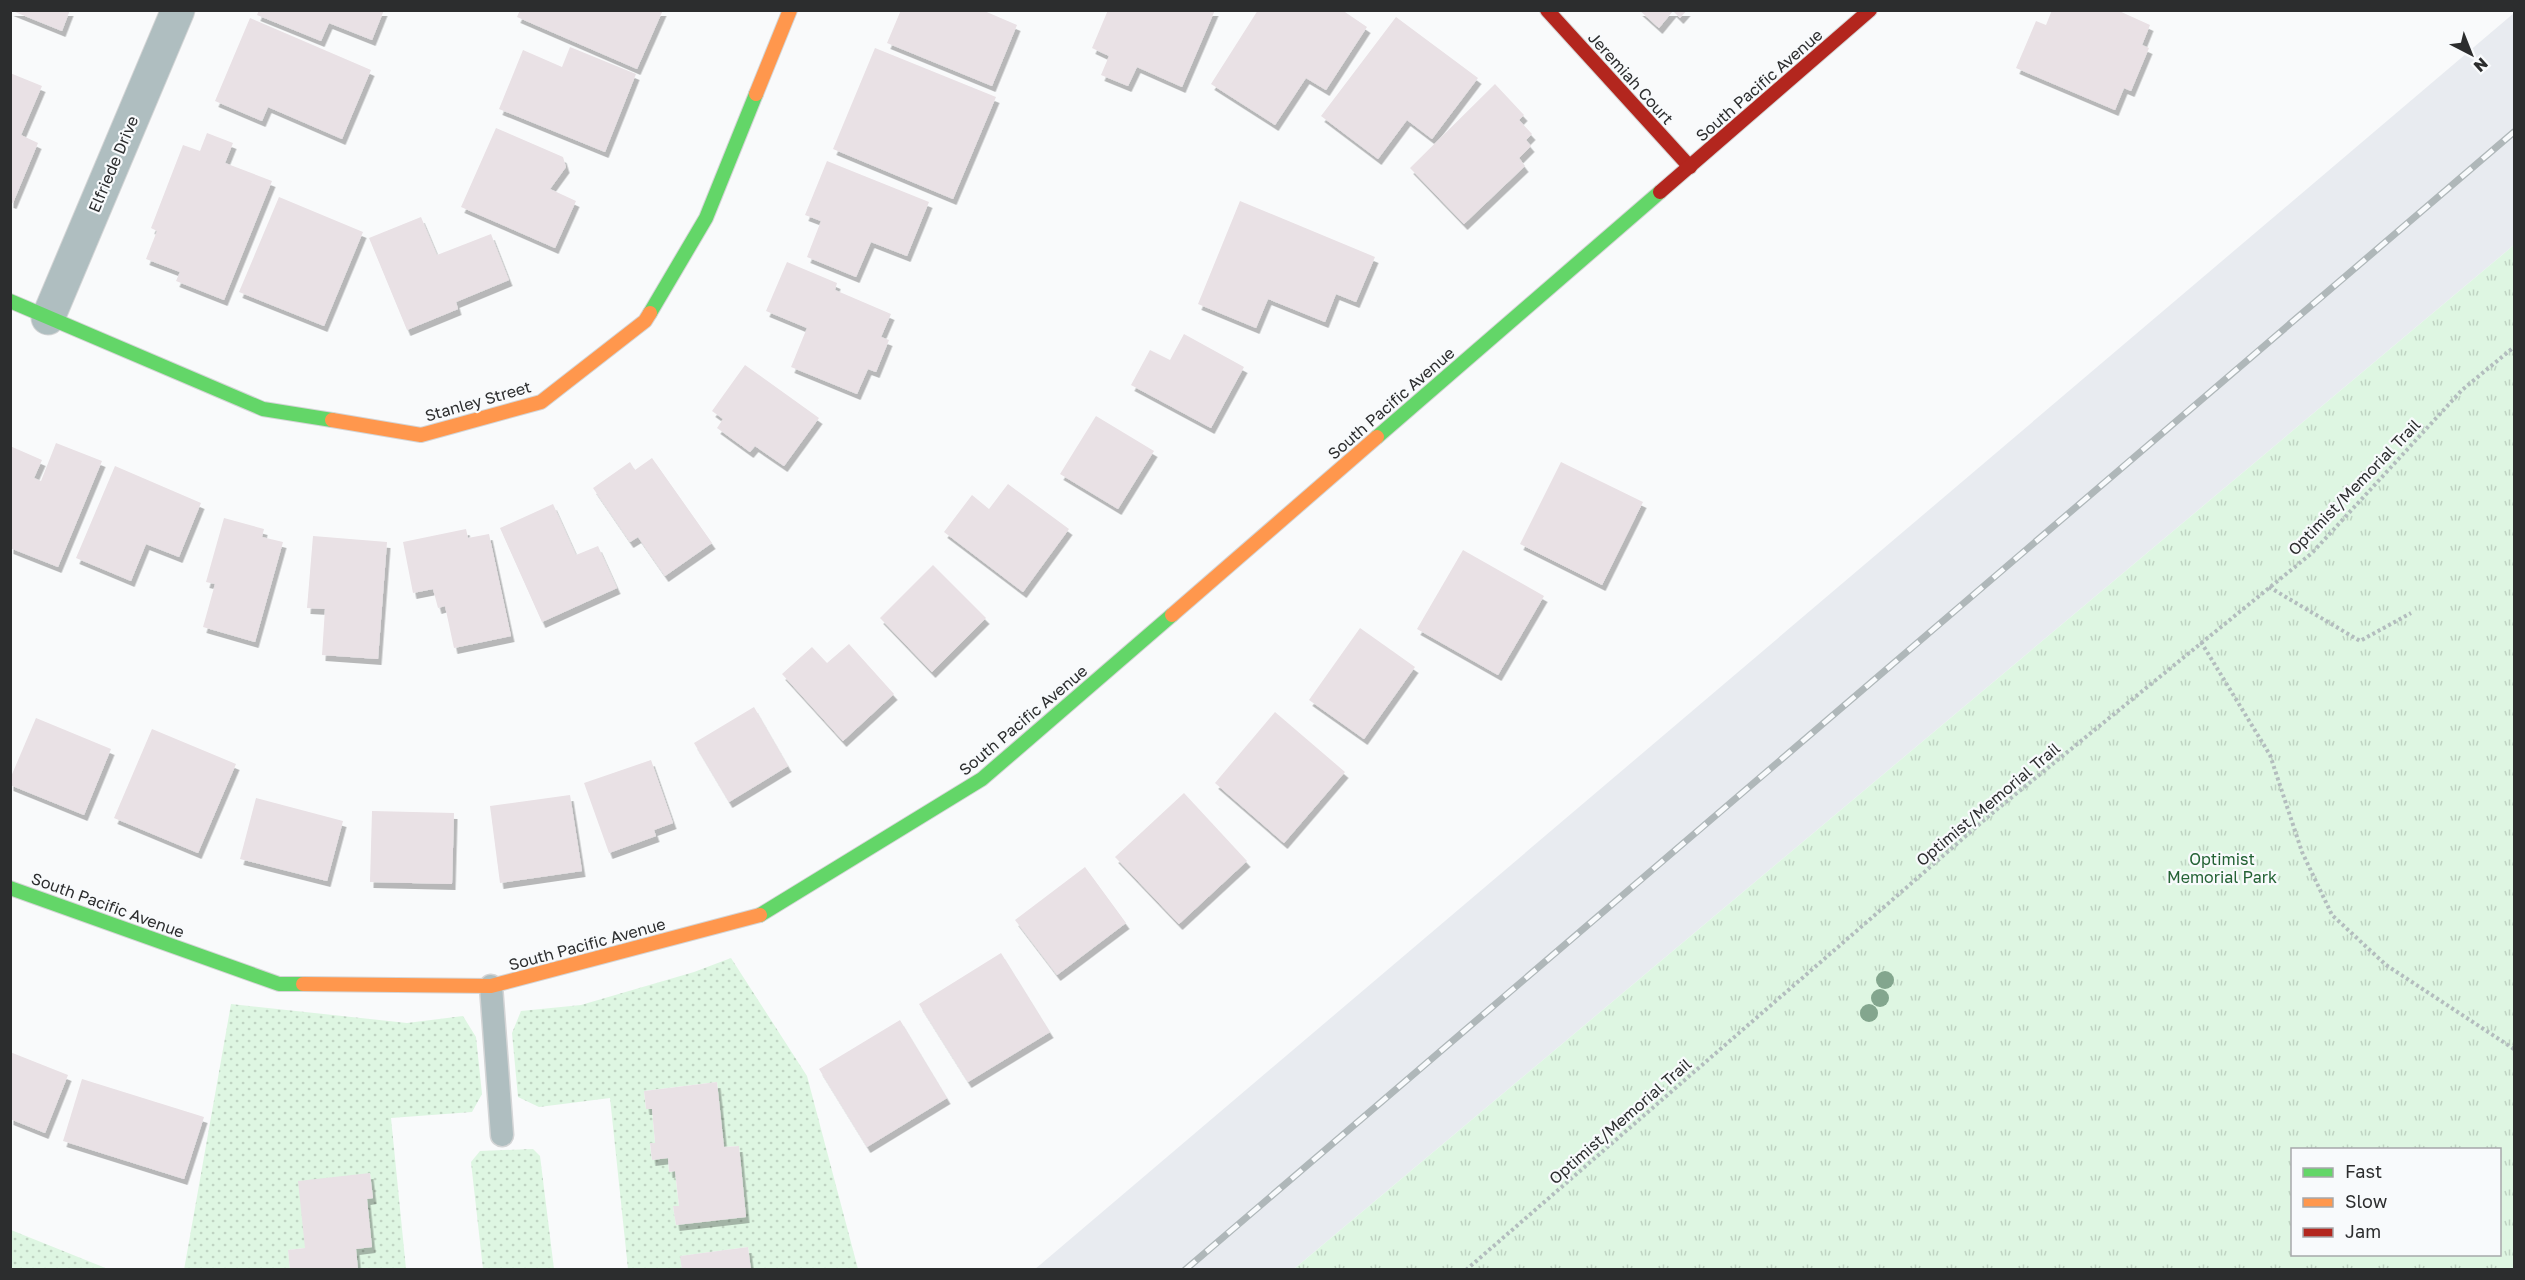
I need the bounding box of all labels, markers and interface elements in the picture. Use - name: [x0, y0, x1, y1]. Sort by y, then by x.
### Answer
- street label: South Pacific Avenue: [1692, 24, 1826, 146]
- north arrow: [2441, 24, 2501, 84]
- street label: Jeremiah Court: [1584, 27, 1678, 129]
- text: N: [2470, 54, 2492, 77]
- street label: Elfriede Drive: [84, 113, 142, 215]
- street label: South Pacific Avenue: [1324, 342, 1458, 464]
- street label: Stanley Street: [423, 376, 533, 426]
- street label: Optimist/Memorial Trail: [2284, 415, 2424, 559]
- street label: South Pacific Avenue: [955, 660, 1091, 780]
- street label: Optimist/Memorial Trail: [1912, 738, 2064, 870]
- park label: Optimist Memorial Park: [2167, 849, 2277, 887]
- street label: South Pacific Avenue: [29, 868, 187, 942]
- street label: South Pacific Avenue: [506, 913, 668, 975]
- street label: Optimist/Memorial Trail: [1545, 1054, 1695, 1188]
- legend: [2291, 1148, 2501, 1256]
- text: Fast: [2345, 1160, 2382, 1182]
- text: Slow: [2345, 1190, 2388, 1212]
- text: Jam: [2345, 1220, 2381, 1242]

